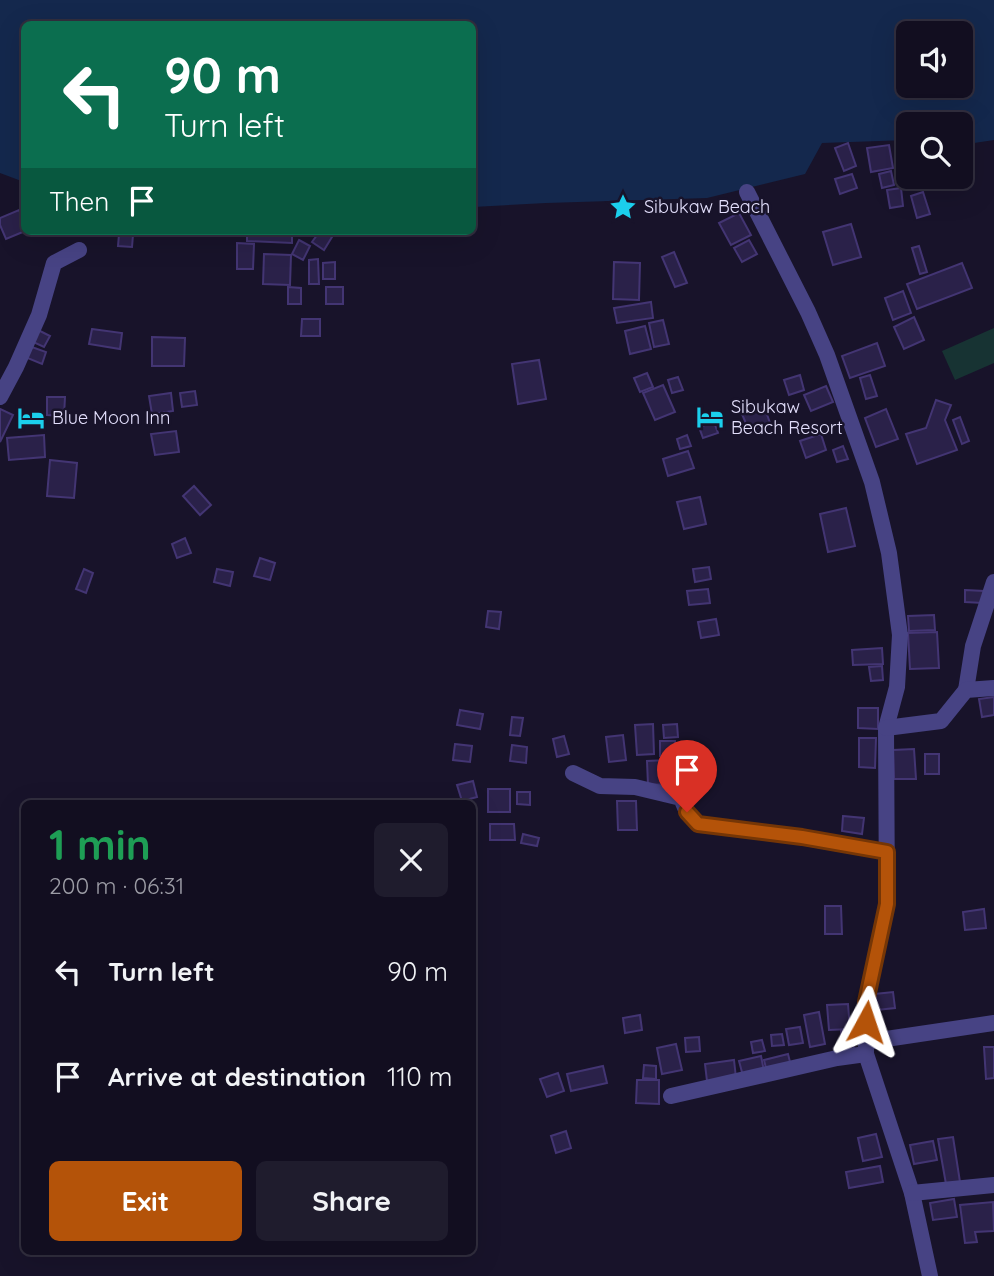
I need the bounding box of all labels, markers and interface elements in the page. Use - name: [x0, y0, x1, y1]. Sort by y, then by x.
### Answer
- map controls: [896, 21, 973, 189]
- button: sound: [896, 21, 973, 98]
- text: 90 m: [164, 44, 281, 105]
- icon: left: [49, 49, 140, 140]
- text: Turn left: [164, 105, 285, 145]
- button: search: [896, 112, 973, 189]
- icon: arrive: [123, 182, 161, 220]
- text: Then: [49, 185, 109, 218]
- place icon: Sibukaw Beach: [608, 192, 638, 222]
- place label: Sibukaw Beach: [644, 195, 770, 218]
- place label: Sibukaw Beach Resort: [731, 395, 843, 439]
- hotel icon: Sibukaw Beach Resort: [695, 402, 725, 432]
- hotel icon: Blue Moon Inn: [16, 403, 46, 433]
- place label: Blue Moon Inn: [52, 406, 170, 429]
- pin: [657, 740, 717, 812]
- icon: arrive: [668, 751, 706, 789]
- text: 1 min: [49, 818, 151, 871]
- button: close: [374, 823, 448, 897]
- text: 200 m · 06:31: [49, 871, 184, 900]
- icon: left: [49, 953, 87, 991]
- text: Turn left: [108, 955, 215, 988]
- text: 90 m: [387, 955, 448, 988]
- position arrow: [829, 985, 903, 1059]
- icon: arrive: [49, 1058, 87, 1096]
- text: Arrive at destination: [108, 1060, 366, 1093]
- text: 110 m: [387, 1060, 452, 1093]
- button: Exit: [49, 1161, 242, 1241]
- button: Share: [256, 1161, 448, 1241]

